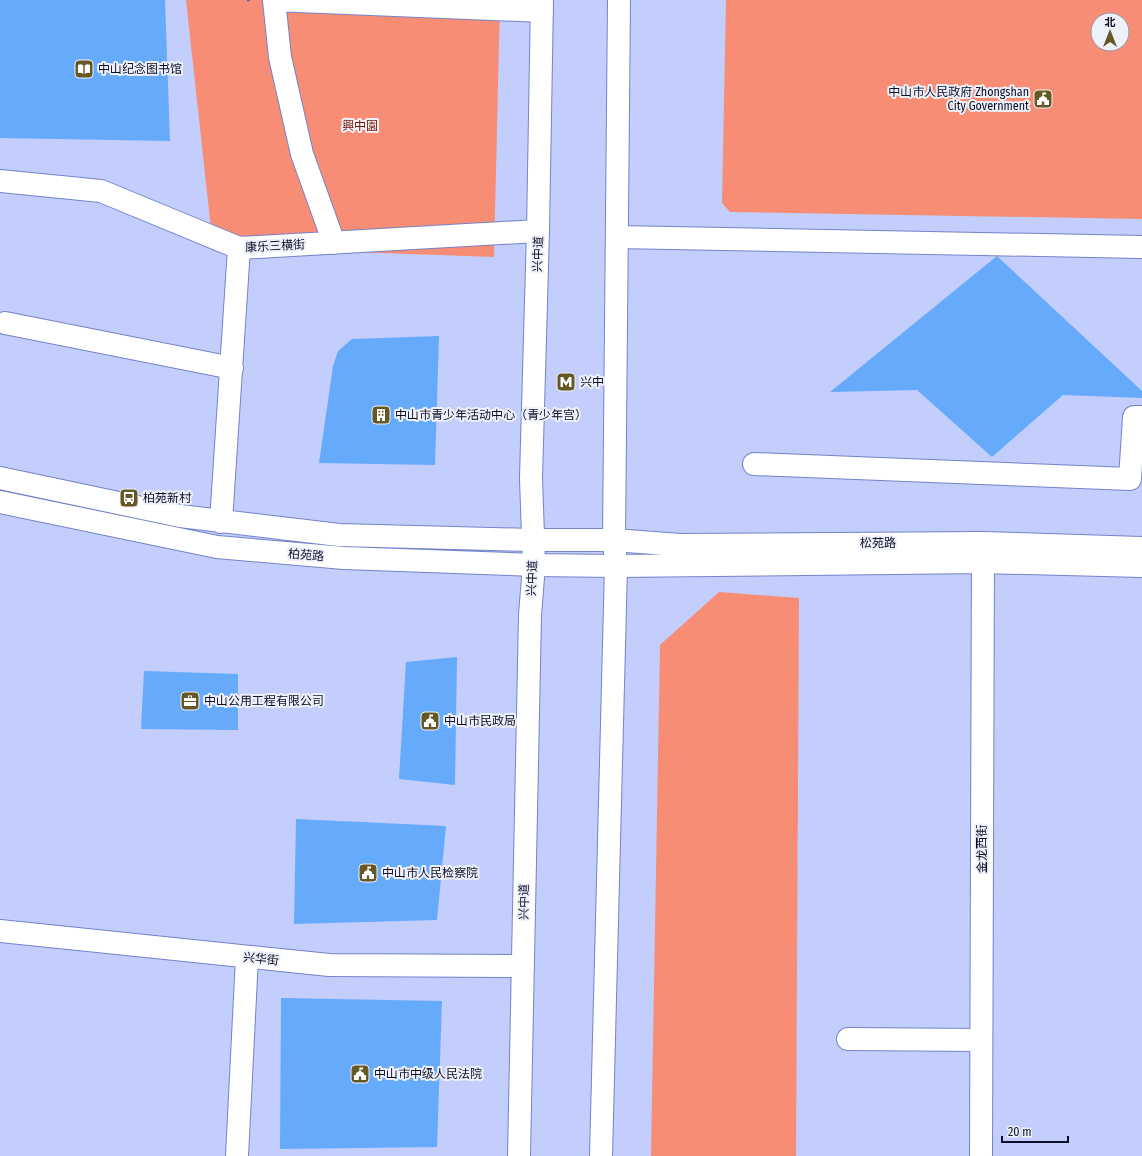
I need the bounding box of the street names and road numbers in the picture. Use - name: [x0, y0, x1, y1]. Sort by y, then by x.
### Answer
- street label: 兴中道: [530, 236, 546, 272]
- street label: 康乐三横街: [245, 237, 305, 255]
- street label: 松苑路: [860, 536, 896, 550]
- street label: 柏苑路: [287, 546, 325, 564]
- street label: 兴中道: [524, 560, 540, 596]
- street label: 金龙西街: [975, 825, 989, 873]
- street label: 兴中道: [517, 884, 531, 920]
- street label: 兴华街: [242, 950, 280, 968]

